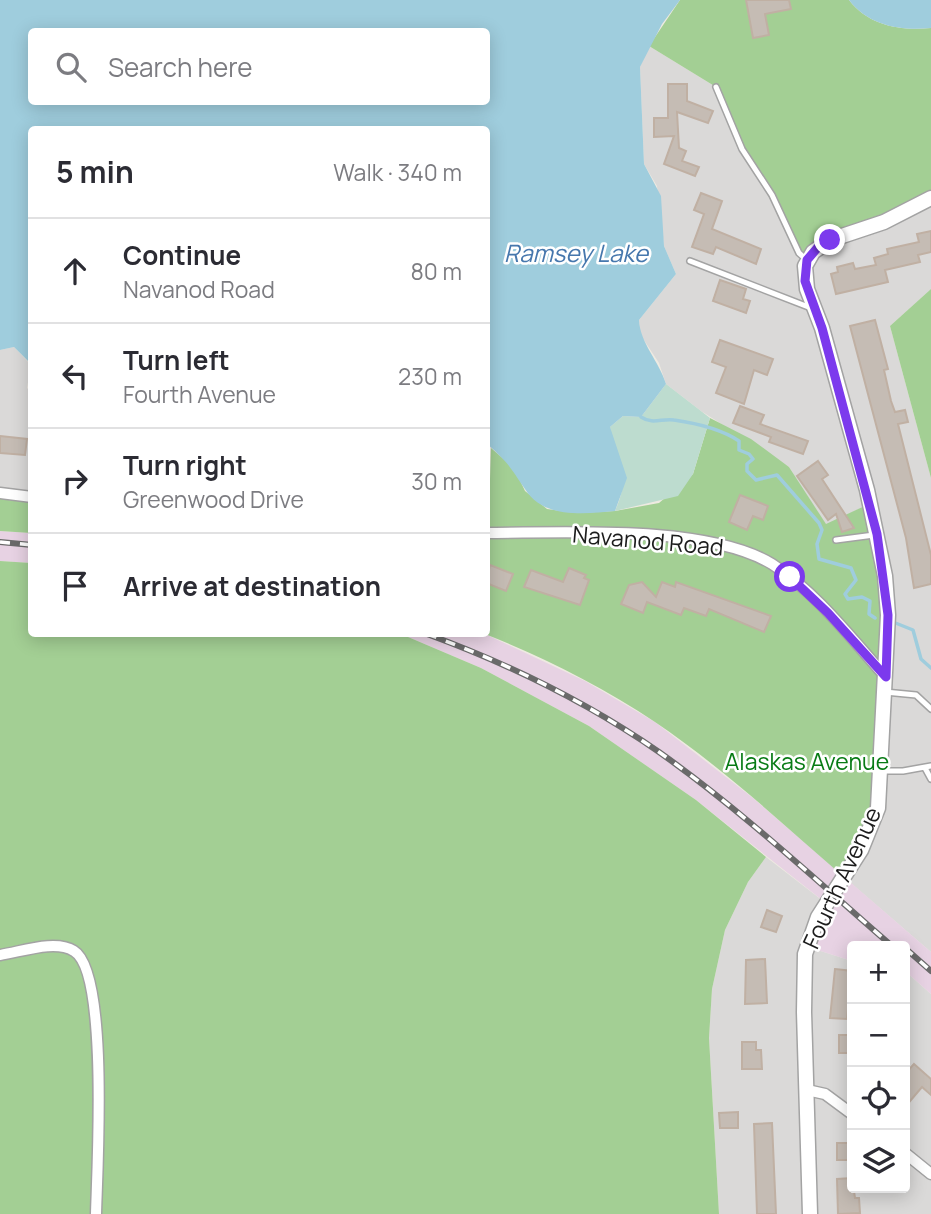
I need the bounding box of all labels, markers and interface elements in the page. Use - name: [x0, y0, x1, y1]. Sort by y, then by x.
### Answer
- search box: [28, 28, 490, 105]
- icon: search: [52, 48, 90, 86]
- text: Search here: [108, 49, 253, 85]
- text: 5 min: [56, 151, 134, 192]
- text: Walk · 340 m: [333, 156, 462, 188]
- route end: [814, 224, 845, 255]
- water label: Ramsey Lake: [504, 236, 650, 269]
- text: Continue: [123, 237, 241, 273]
- icon: ahead: [56, 252, 94, 290]
- text: 80 m: [411, 255, 462, 287]
- text: Navanod Road: [123, 273, 275, 305]
- text: Turn left: [123, 342, 230, 378]
- icon: left: [56, 357, 94, 395]
- text: 230 m: [398, 360, 462, 392]
- text: Fourth Avenue: [123, 378, 276, 410]
- text: Turn right: [123, 447, 247, 483]
- icon: right: [56, 462, 94, 500]
- text: 30 m: [411, 465, 462, 497]
- text: Greenwood Drive: [123, 483, 304, 515]
- street label: Navanod Road: [571, 517, 725, 563]
- route start: [774, 561, 805, 592]
- icon: arrive: [56, 567, 94, 605]
- text: Arrive at destination: [123, 568, 381, 604]
- park label: Alaskas Avenue: [725, 745, 889, 777]
- street label: Fourth Avenue: [794, 801, 888, 954]
- map controls: [847, 941, 910, 1193]
- button: +: [847, 941, 910, 1004]
- button: −: [847, 1004, 910, 1067]
- button: locate: [847, 1067, 910, 1130]
- button: layers: [847, 1130, 910, 1193]

